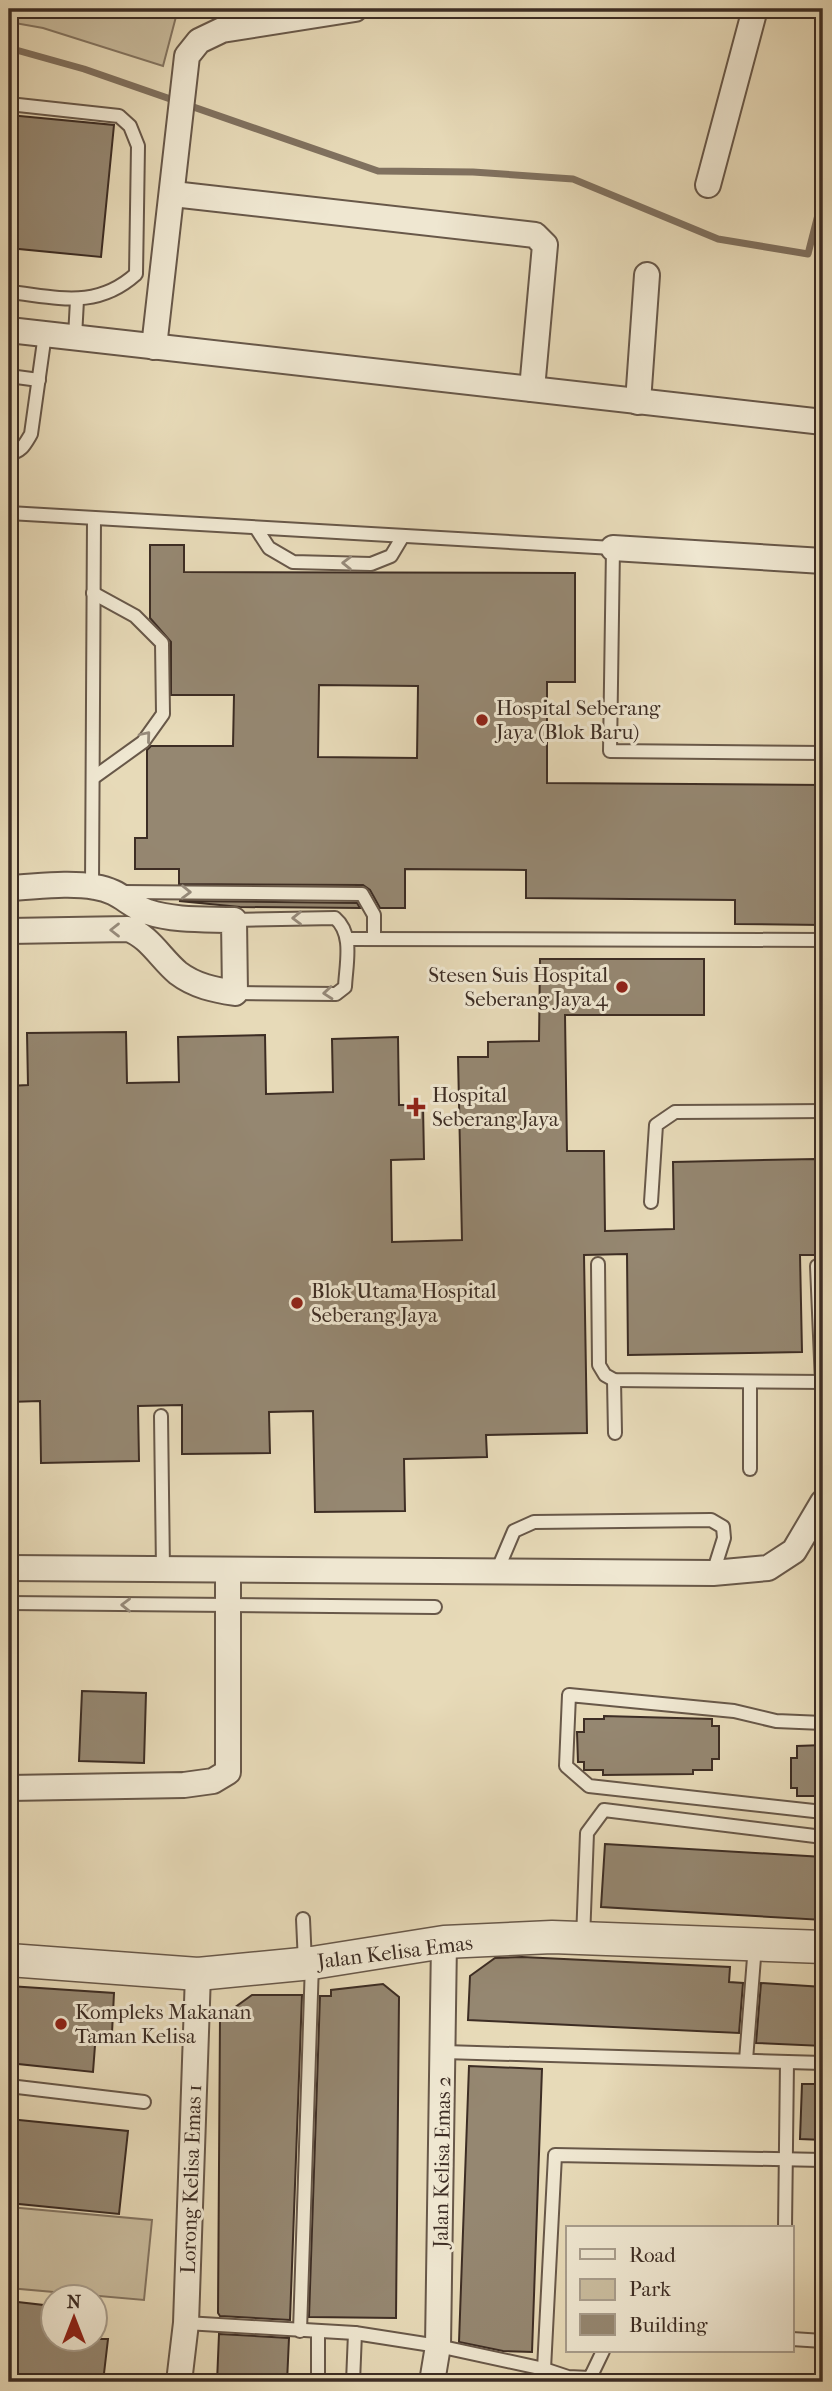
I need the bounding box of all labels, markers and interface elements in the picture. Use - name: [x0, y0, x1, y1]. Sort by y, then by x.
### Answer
- one-way arrow: [341, 555, 352, 571]
- place label: Hospital Seberang Jaya (Blok Baru): [494, 696, 661, 744]
- marker: Hospital Seberang Jaya (Blok Baru): [474, 712, 490, 728]
- one-way arrow: [138, 731, 150, 744]
- one-way arrow: [181, 885, 192, 900]
- one-way arrow: [291, 911, 302, 926]
- one-way arrow: [109, 922, 120, 937]
- place label: Stesen Suis Hospital Seberang Jaya 4: [428, 963, 609, 1011]
- marker: Stesen Suis Hospital Seberang Jaya 4: [614, 979, 630, 995]
- one-way arrow: [322, 985, 333, 1000]
- place label: Hospital Seberang Jaya: [432, 1083, 559, 1131]
- marker: Hospital Seberang Jaya: [406, 1097, 426, 1117]
- place label: Blok Utama Hospital Seberang Jaya: [311, 1279, 497, 1327]
- marker: Blok Utama Hospital Seberang Jaya: [289, 1295, 305, 1311]
- one-way arrow: [120, 1597, 130, 1613]
- street label: Jalan Kelisa Emas: [314, 1931, 474, 1974]
- place label: Kompleks Makanan Taman Kelisa: [75, 2000, 252, 2048]
- marker: Kompleks Makanan Taman Kelisa: [53, 2016, 69, 2032]
- street label: Jalan Kelisa Emas 2: [428, 2076, 455, 2250]
- street label: Lorong Kelisa Emas 1: [176, 2084, 206, 2274]
- legend: [566, 2226, 794, 2352]
- text: Road: [629, 2243, 676, 2267]
- text: Park: [629, 2277, 671, 2301]
- north arrow: [38, 2282, 108, 2352]
- text: N: [67, 2291, 82, 2313]
- text: Building: [629, 2313, 708, 2337]

